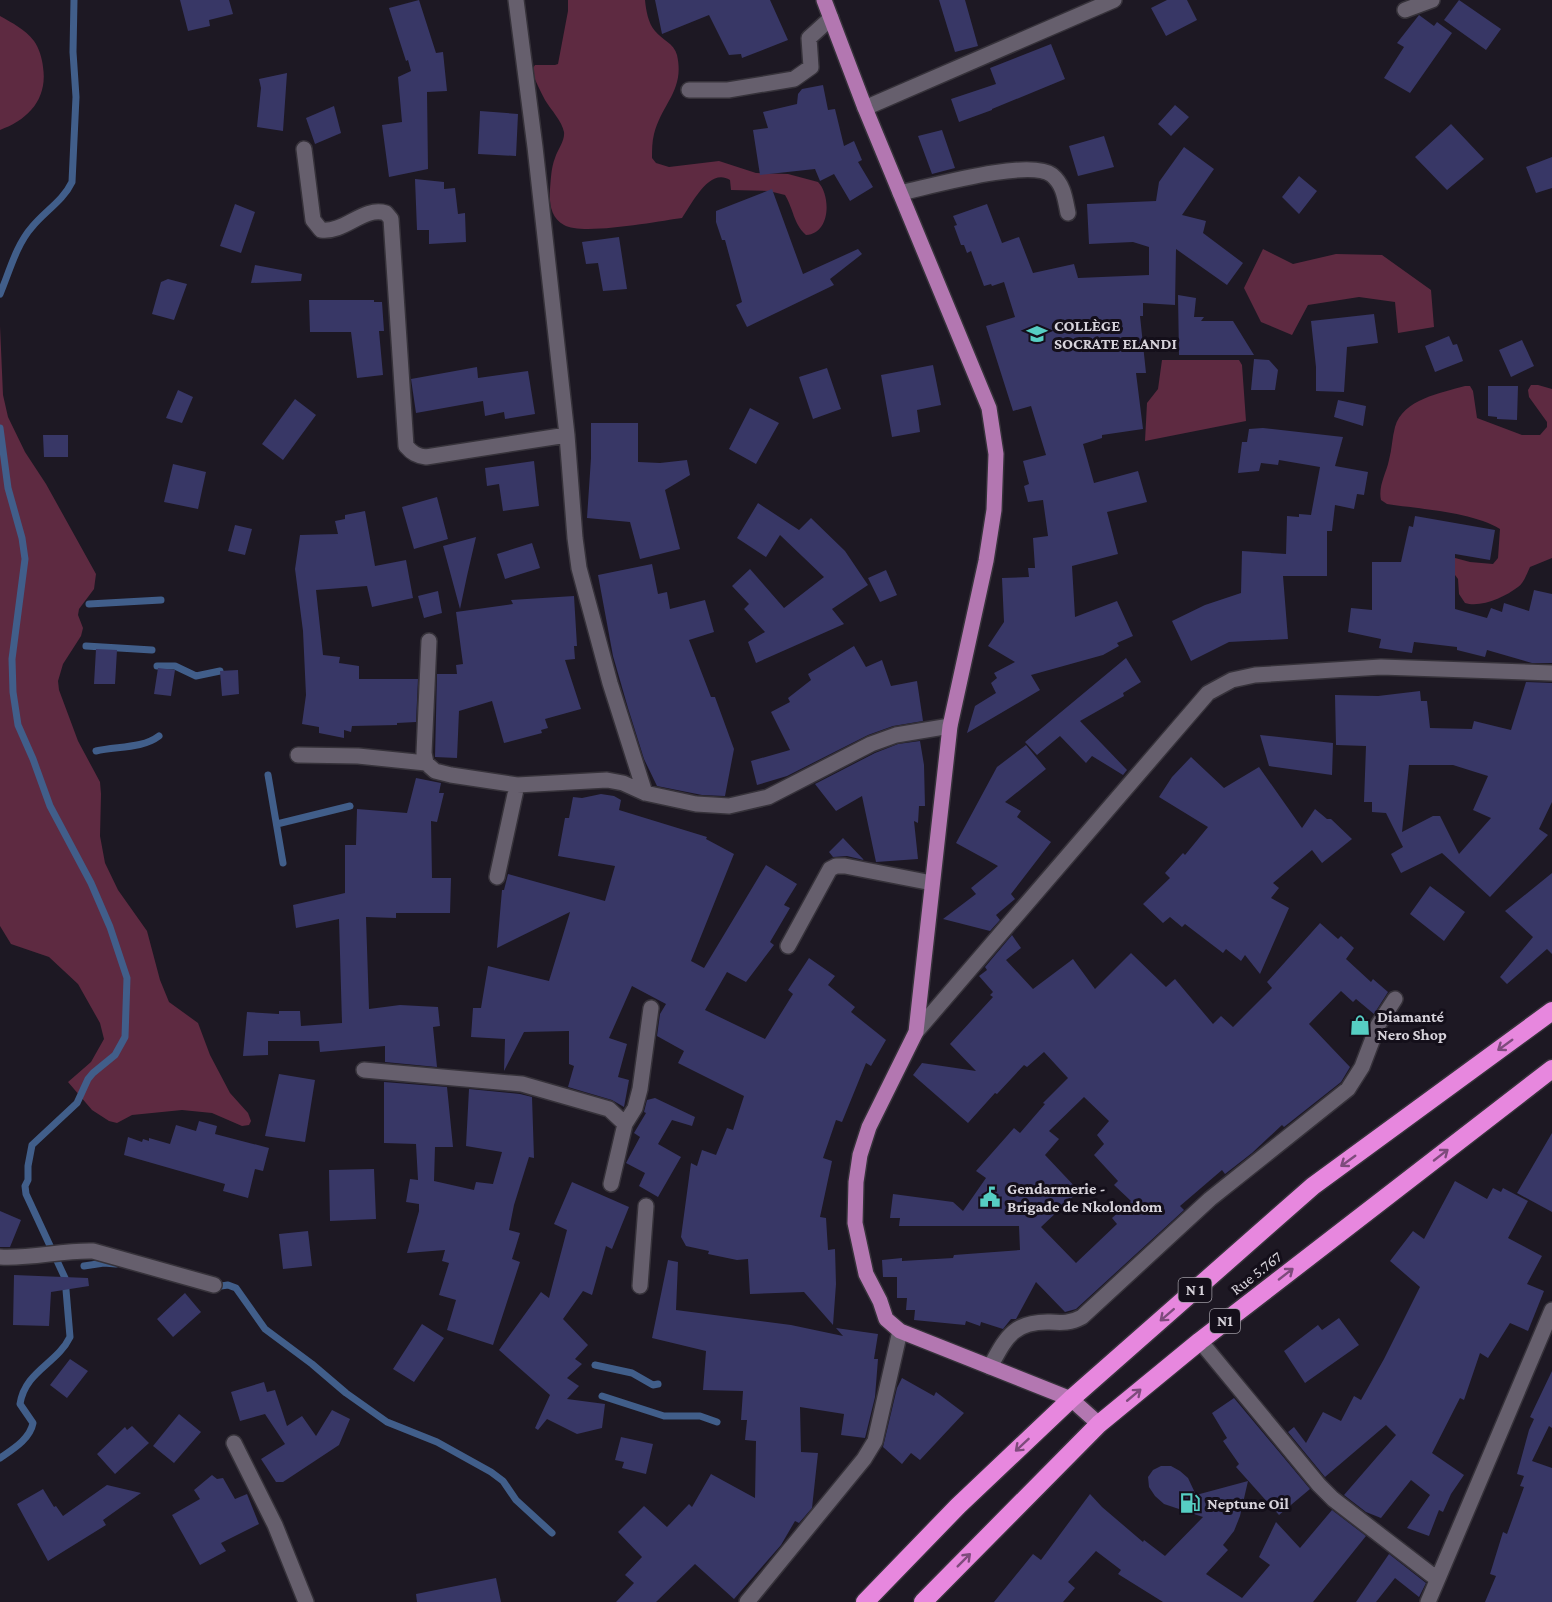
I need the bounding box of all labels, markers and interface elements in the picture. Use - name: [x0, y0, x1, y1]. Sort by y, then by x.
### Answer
- place label: COLLÈGE SOCRATE ELANDI: [1054, 317, 1177, 352]
- school or university icon: COLLÈGE SOCRATE ELANDI: [1025, 322, 1049, 346]
- place label: Diamanté Nero Shop: [1377, 1008, 1447, 1043]
- shop icon: Diamanté Nero Shop: [1348, 1013, 1372, 1037]
- one-way arrow: [1497, 1039, 1513, 1052]
- one-way arrow: [1433, 1148, 1449, 1161]
- one-way arrow: [1340, 1155, 1356, 1167]
- place label: Gendarmerie - Brigade de Nkolondom: [1007, 1180, 1163, 1215]
- public building icon: Gendarmerie - Brigade de Nkolondom: [978, 1185, 1002, 1209]
- street label: Rue 5.767: [1227, 1247, 1285, 1298]
- one-way arrow: [1278, 1267, 1294, 1280]
- road number: N 1: [1178, 1278, 1212, 1302]
- one-way arrow: [1160, 1307, 1176, 1321]
- road number: N1: [1210, 1309, 1240, 1333]
- one-way arrow: [1126, 1388, 1141, 1402]
- one-way arrow: [1015, 1438, 1030, 1452]
- fuel station icon: Neptune Oil: [1178, 1491, 1202, 1515]
- place label: Neptune Oil: [1207, 1495, 1289, 1512]
- one-way arrow: [957, 1553, 971, 1568]

